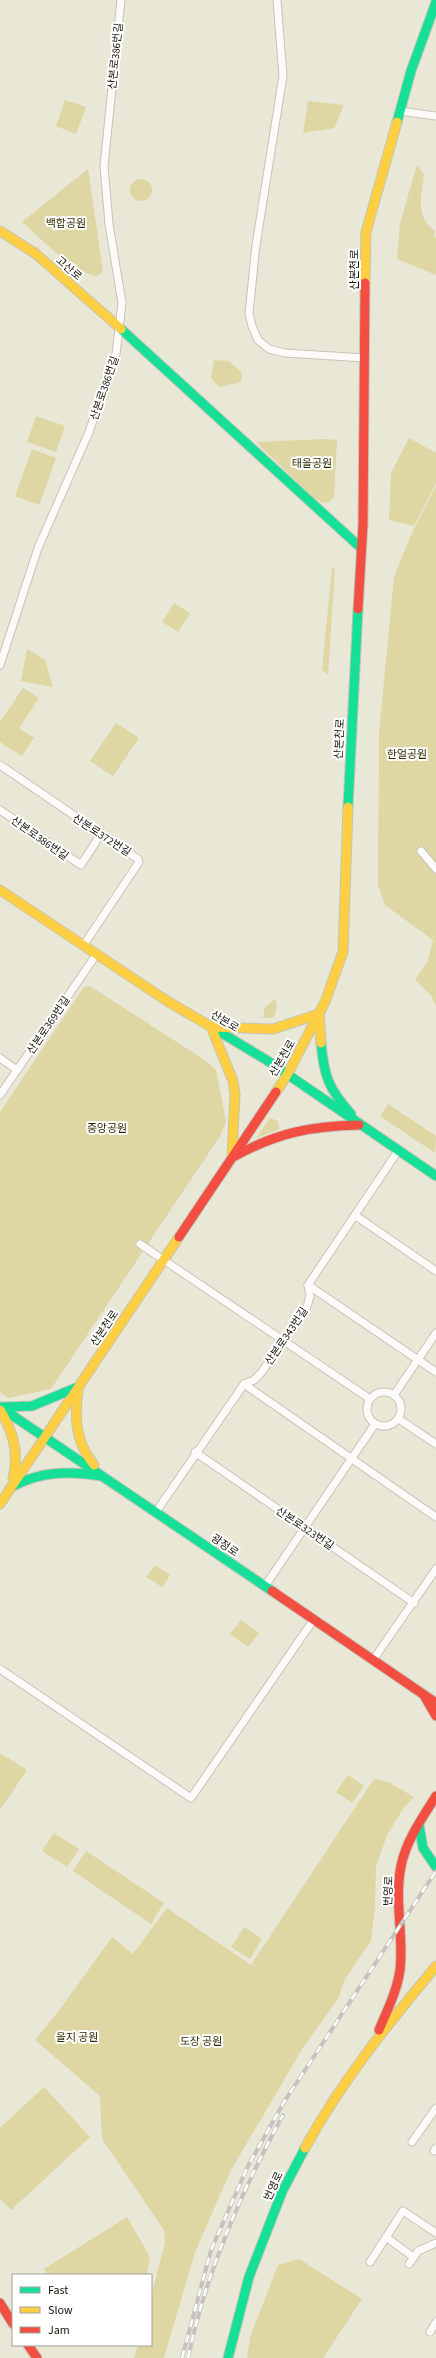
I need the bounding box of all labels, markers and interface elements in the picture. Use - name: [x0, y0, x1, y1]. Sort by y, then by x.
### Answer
- street label: 산본로386번길: [105, 22, 126, 90]
- park label: 백합공원: [46, 216, 86, 231]
- street label: 산본천로: [347, 250, 362, 290]
- street label: 고산로: [52, 253, 85, 284]
- street label: 산본로386번길: [86, 354, 122, 422]
- park label: 태을공원: [292, 456, 332, 471]
- street label: 산본천로: [331, 718, 348, 760]
- park label: 한얼공원: [387, 747, 427, 762]
- street label: 산본로372번길: [70, 811, 134, 860]
- street label: 산본로386번길: [8, 813, 71, 864]
- street label: 산본로369번길: [23, 993, 73, 1057]
- street label: 산본로: [208, 1007, 242, 1036]
- street label: 산본천로: [266, 1037, 299, 1080]
- park label: 중앙공원: [87, 1121, 127, 1136]
- street label: 산본로343번길: [261, 1304, 311, 1368]
- street label: 산본천로: [87, 1307, 122, 1349]
- street label: 산본로323번길: [273, 1503, 337, 1553]
- street label: 광정로: [208, 1531, 242, 1560]
- street label: 번영로: [380, 1876, 397, 1906]
- park label: 을지 공원: [56, 2030, 98, 2045]
- park label: 도장 공원: [180, 2034, 222, 2049]
- street label: 번영로: [260, 2169, 287, 2203]
- legend: [12, 2274, 152, 2346]
- text: Fast: [48, 2282, 68, 2299]
- text: Slow: [48, 2302, 73, 2319]
- text: Jam: [48, 2322, 70, 2339]

